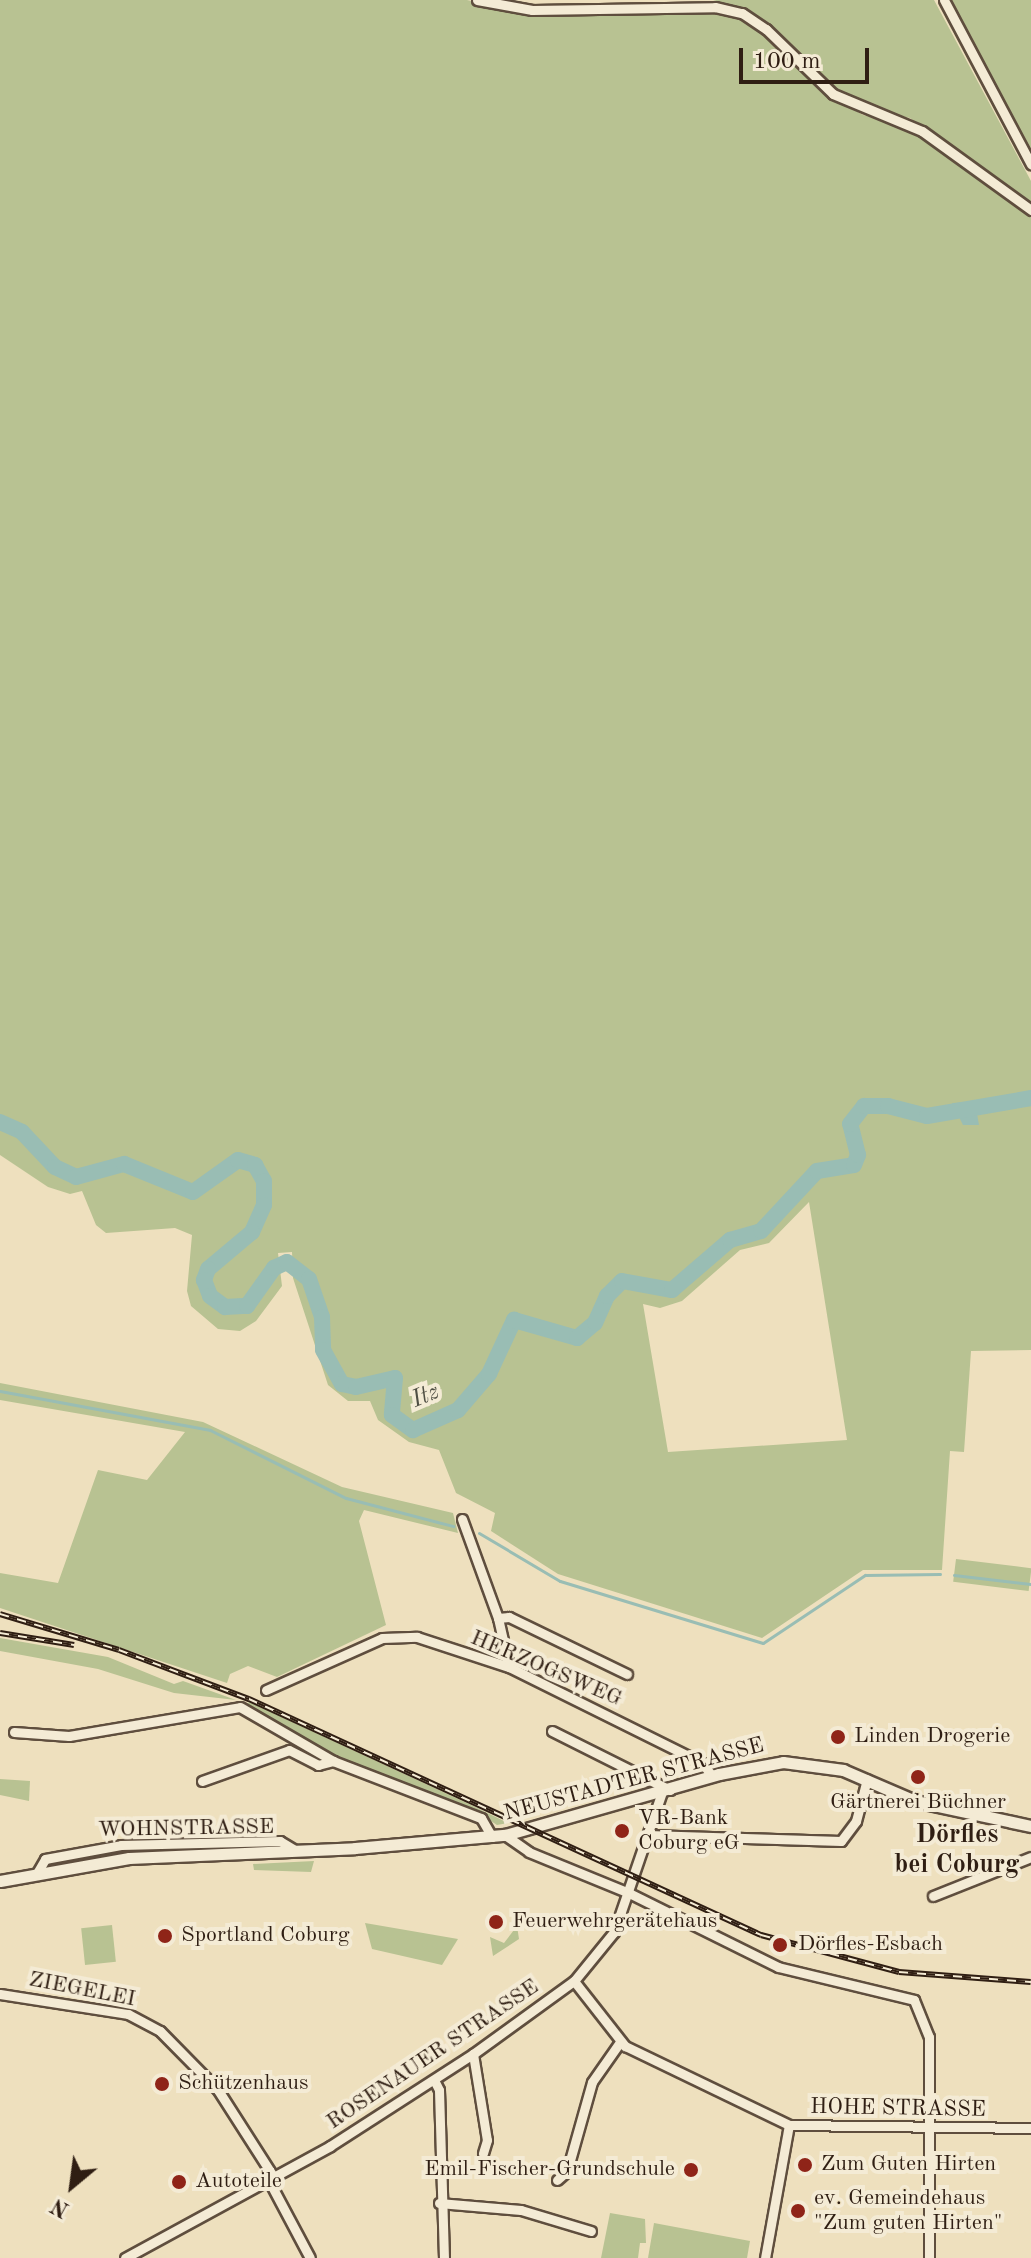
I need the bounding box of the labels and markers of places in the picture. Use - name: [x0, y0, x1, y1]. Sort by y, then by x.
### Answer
- place label: Linden Drogerie: [854, 1724, 1010, 1750]
- marker: Linden Drogerie: [829, 1728, 847, 1746]
- marker: Gärtnerei Büchner: [909, 1768, 927, 1786]
- place label: Gärtnerei Büchner: [830, 1790, 1006, 1816]
- place label: VR-Bank Coburg eG: [638, 1805, 740, 1856]
- marker: VR-Bank Coburg eG: [613, 1822, 631, 1840]
- place label: Feuerwehrgerätehaus: [512, 1909, 717, 1935]
- marker: Feuerwehrgerätehaus: [487, 1913, 505, 1931]
- place label: Sportland Coburg: [181, 1923, 350, 1949]
- marker: Sportland Coburg: [156, 1927, 174, 1945]
- place label: Dörfles-Esbach: [798, 1932, 943, 1958]
- marker: Dörfles-Esbach: [769, 1934, 791, 1956]
- place label: Schützenhaus: [178, 2071, 308, 2097]
- marker: Schützenhaus: [153, 2075, 171, 2093]
- place label: Zum Guten Hirten: [821, 2152, 996, 2178]
- marker: Zum Guten Hirten: [796, 2156, 814, 2174]
- place label: Emil-Fischer-Grundschule: [424, 2157, 675, 2183]
- marker: Emil-Fischer-Grundschule: [682, 2161, 700, 2179]
- place label: Autoteile: [195, 2169, 282, 2195]
- marker: Autoteile: [170, 2173, 188, 2191]
- place label: ev. Gemeindehaus "Zum guten Hirten": [814, 2185, 1003, 2236]
- marker: ev. Gemeindehaus "Zum guten Hirten": [789, 2202, 807, 2220]

